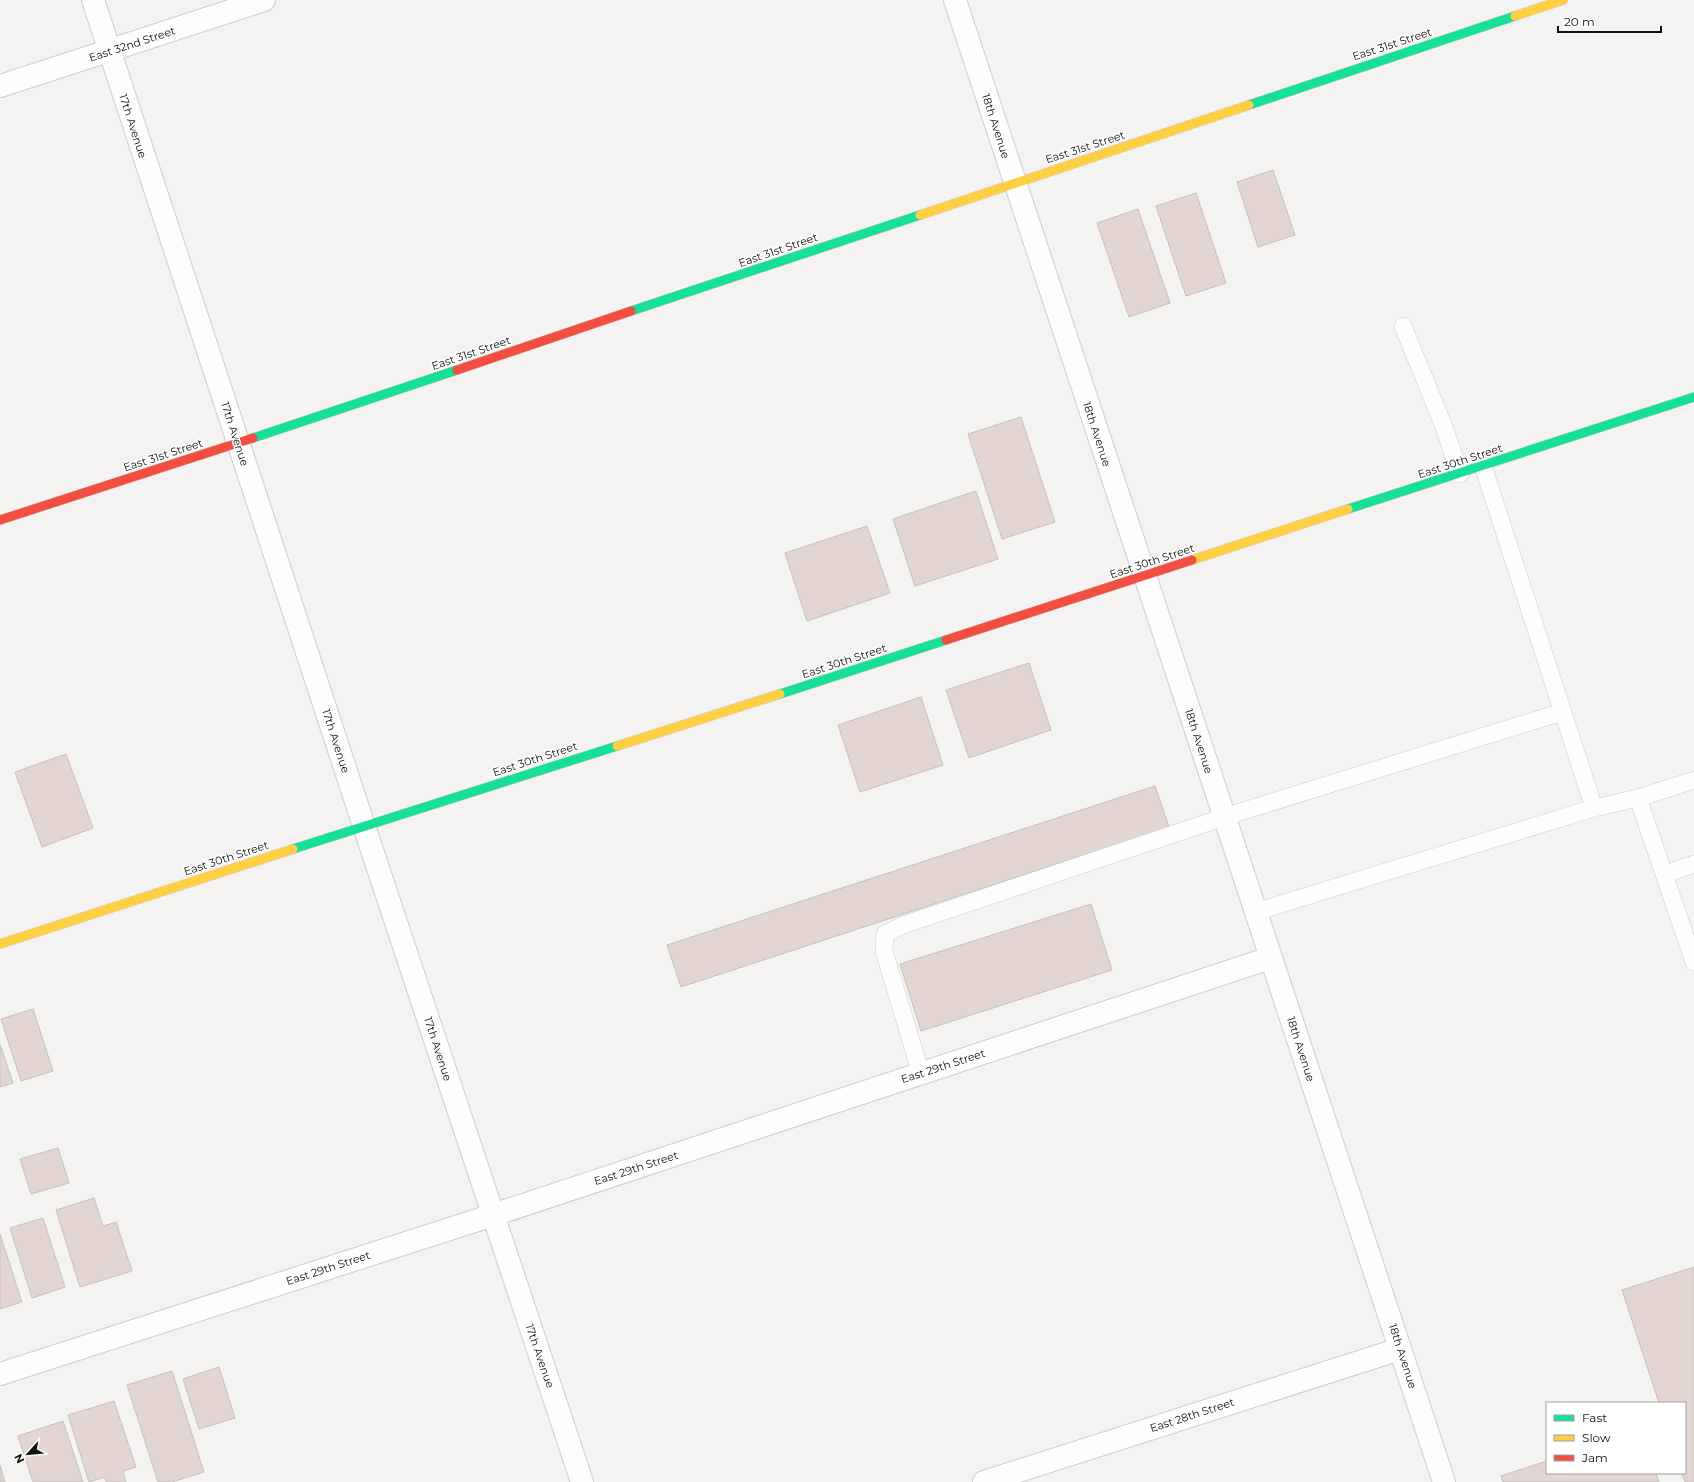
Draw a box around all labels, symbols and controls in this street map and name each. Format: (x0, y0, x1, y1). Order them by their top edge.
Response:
scale bar (1558, 8, 1661, 34)
text: 20 m (1564, 14, 1595, 29)
street label: East 32nd Street (87, 23, 177, 65)
street label: East 31st Street (1351, 24, 1434, 63)
street label: 17th Avenue (116, 92, 150, 160)
street label: 18th Avenue (979, 92, 1013, 160)
street label: East 31st Street (1044, 127, 1127, 166)
street label: East 31st Street (737, 230, 820, 270)
street label: East 31st Street (430, 333, 513, 373)
street label: 17th Avenue (218, 400, 252, 468)
street label: 18th Avenue (1080, 400, 1114, 468)
street label: East 31st Street (122, 435, 205, 474)
street label: East 30th Street (1416, 441, 1505, 481)
street label: East 30th Street (1108, 541, 1197, 581)
street label: East 30th Street (800, 641, 889, 681)
street label: 17th Avenue (319, 707, 353, 775)
street label: 18th Avenue (1182, 707, 1216, 775)
street label: East 30th Street (491, 739, 580, 779)
street label: East 30th Street (182, 838, 271, 878)
street label: 17th Avenue (421, 1015, 455, 1083)
street label: 18th Avenue (1284, 1015, 1318, 1083)
street label: East 29th Street (899, 1046, 987, 1086)
street label: East 29th Street (592, 1148, 680, 1188)
street label: East 29th Street (284, 1248, 372, 1288)
street label: 17th Avenue (523, 1322, 558, 1390)
street label: 18th Avenue (1386, 1322, 1420, 1390)
street label: East 28th Street (1148, 1395, 1236, 1435)
legend (1546, 1402, 1686, 1474)
text: Fast (1582, 1410, 1607, 1425)
text: Slow (1582, 1430, 1611, 1445)
north arrow (8, 1434, 48, 1474)
text: Jam (1581, 1450, 1608, 1465)
text: N (11, 1451, 27, 1466)

